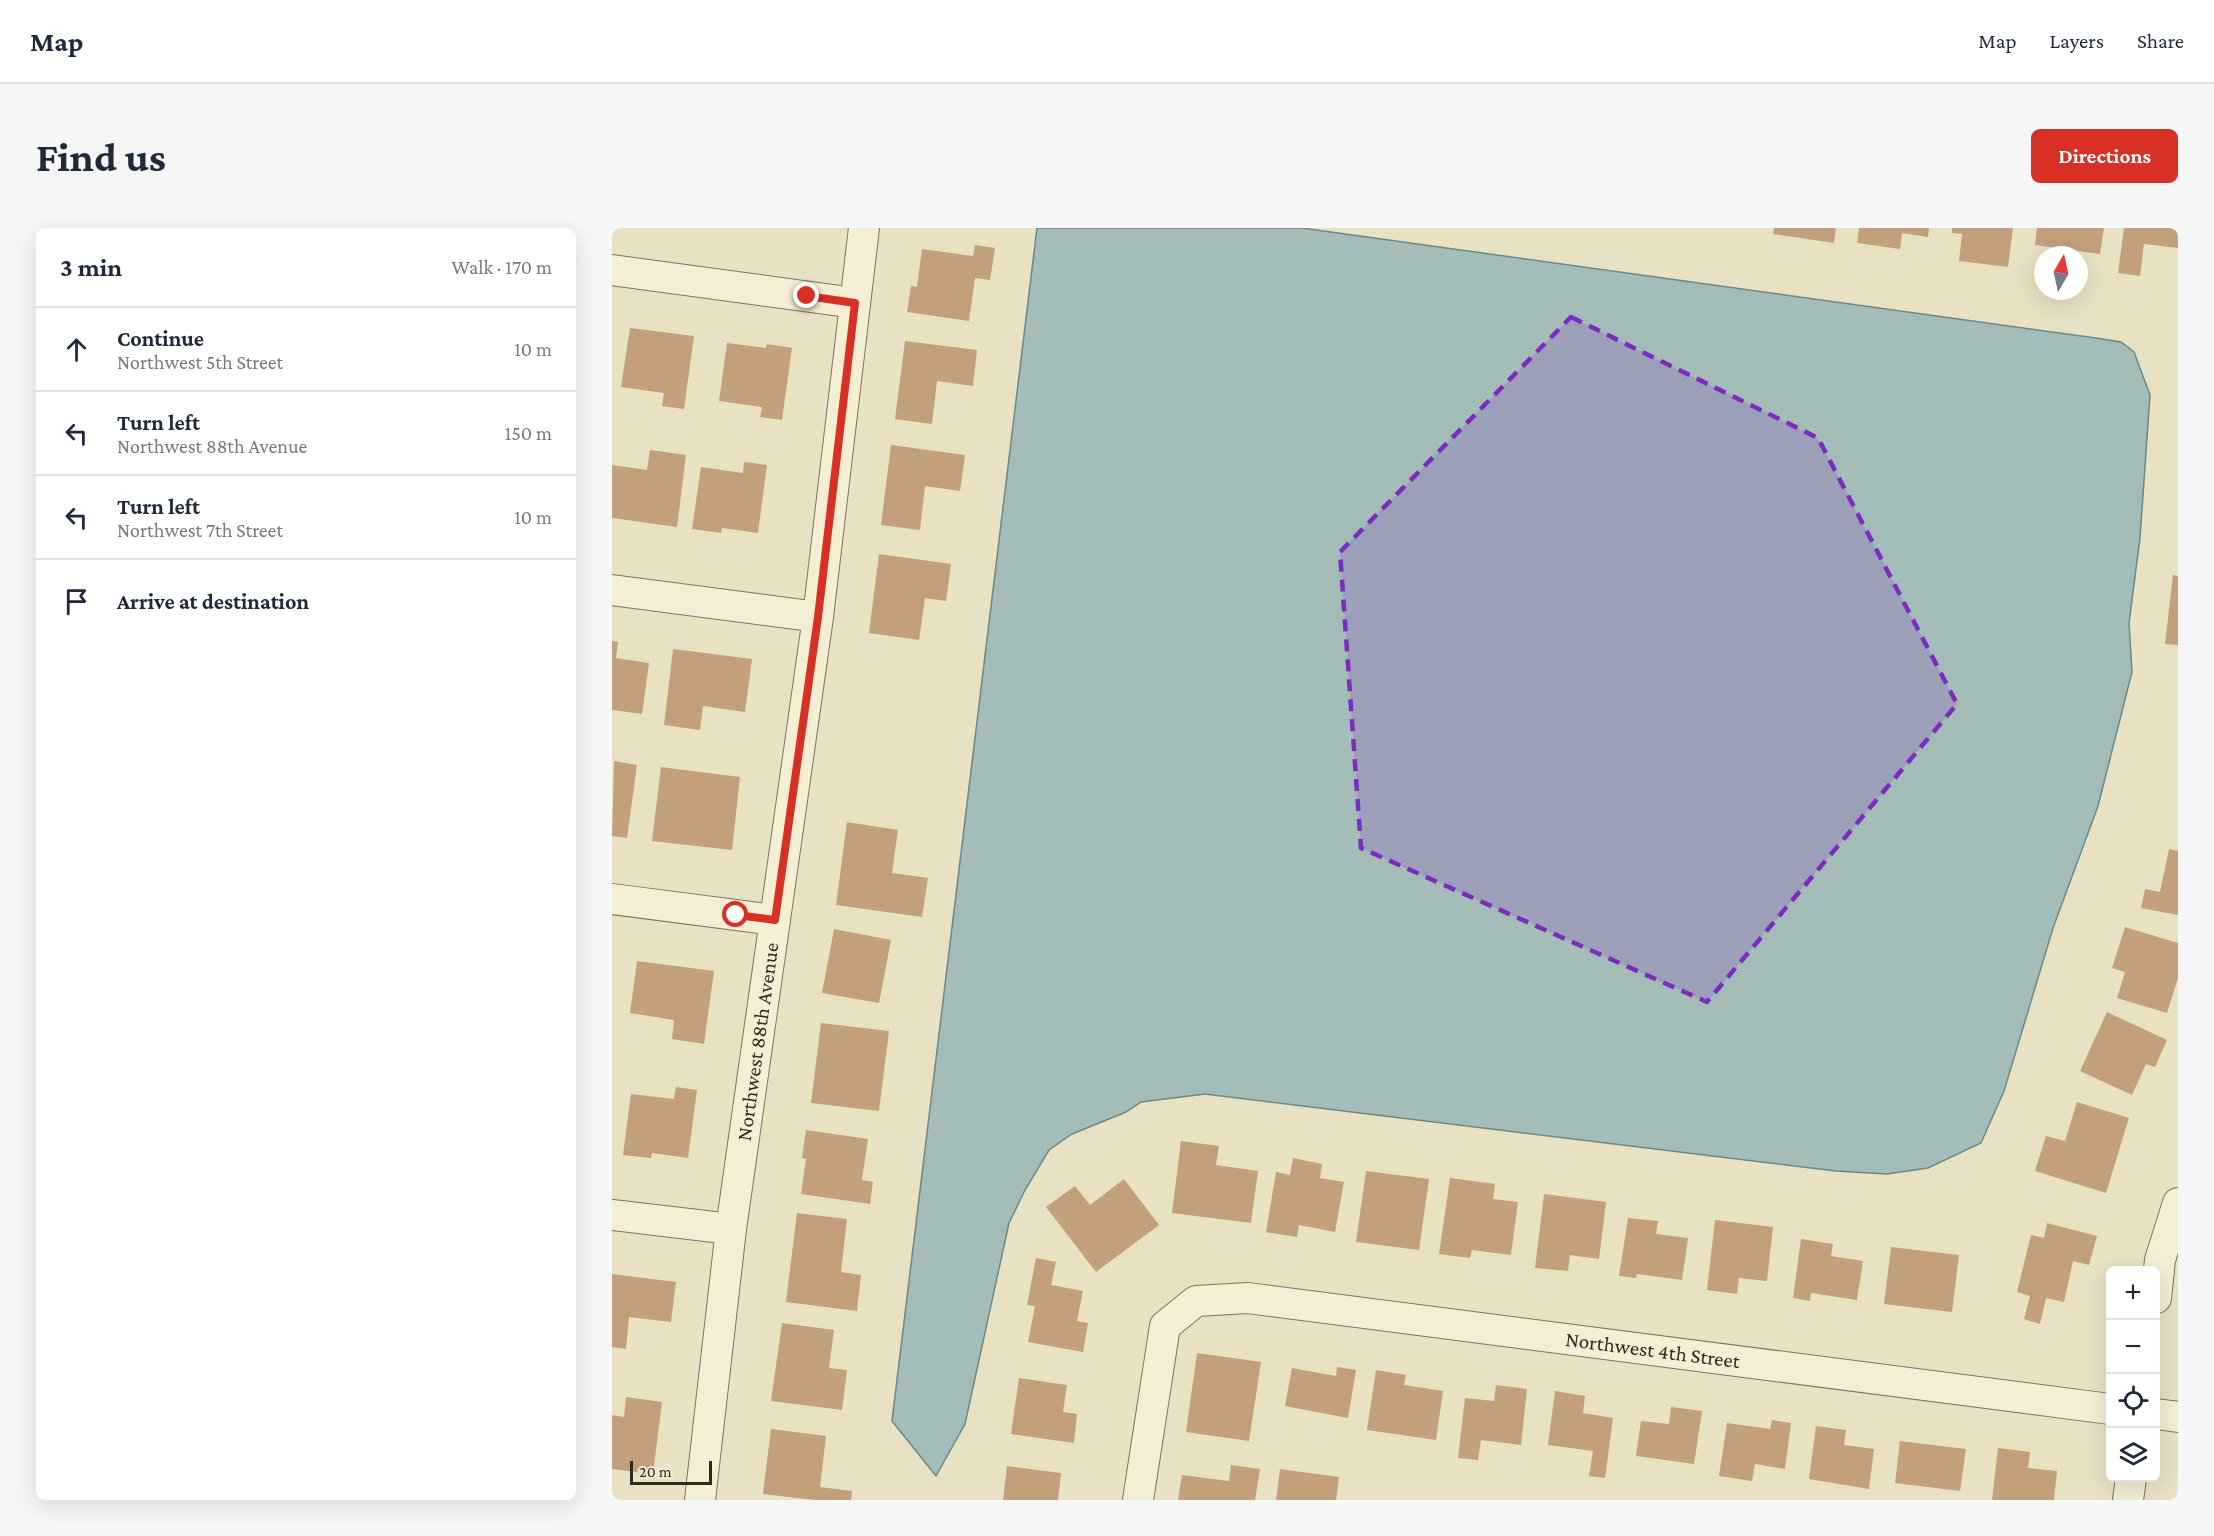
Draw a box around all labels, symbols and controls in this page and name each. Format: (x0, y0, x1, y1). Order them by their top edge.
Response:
text: Map (30, 26, 83, 57)
text: Map (1978, 29, 2017, 53)
text: Layers (2050, 29, 2104, 53)
text: Share (2137, 29, 2184, 53)
button: Directions (2031, 129, 2178, 183)
text: Find us (36, 133, 166, 180)
north arrow (2034, 246, 2088, 300)
text: 3 min (60, 253, 122, 282)
text: Walk · 170 m (451, 256, 552, 278)
route end (793, 282, 819, 308)
text: Continue (117, 326, 204, 351)
icon: ahead (60, 333, 93, 366)
text: 10 m (514, 338, 552, 360)
text: Northwest 5th Street (117, 351, 283, 373)
text: Turn left (117, 410, 200, 435)
icon: left (60, 417, 93, 450)
text: 150 m (505, 422, 552, 444)
text: Northwest 88th Avenue (117, 435, 307, 457)
text: Turn left (117, 494, 200, 519)
icon: left (60, 501, 93, 534)
text: 10 m (514, 506, 552, 528)
text: Northwest 7th Street (117, 519, 283, 541)
icon: arrive (60, 585, 93, 618)
text: Arrive at destination (117, 589, 309, 614)
route start (722, 901, 748, 927)
street label: Northwest 88th Avenue (732, 941, 784, 1142)
map controls (2106, 1266, 2160, 1482)
button: + (2106, 1266, 2160, 1320)
button: − (2106, 1320, 2160, 1374)
street label: Northwest 4th Street (1564, 1327, 1742, 1373)
button: locate (2106, 1374, 2160, 1428)
button: layers (2106, 1428, 2160, 1482)
scale bar (630, 1458, 712, 1486)
text: 20 m (639, 1463, 672, 1480)

